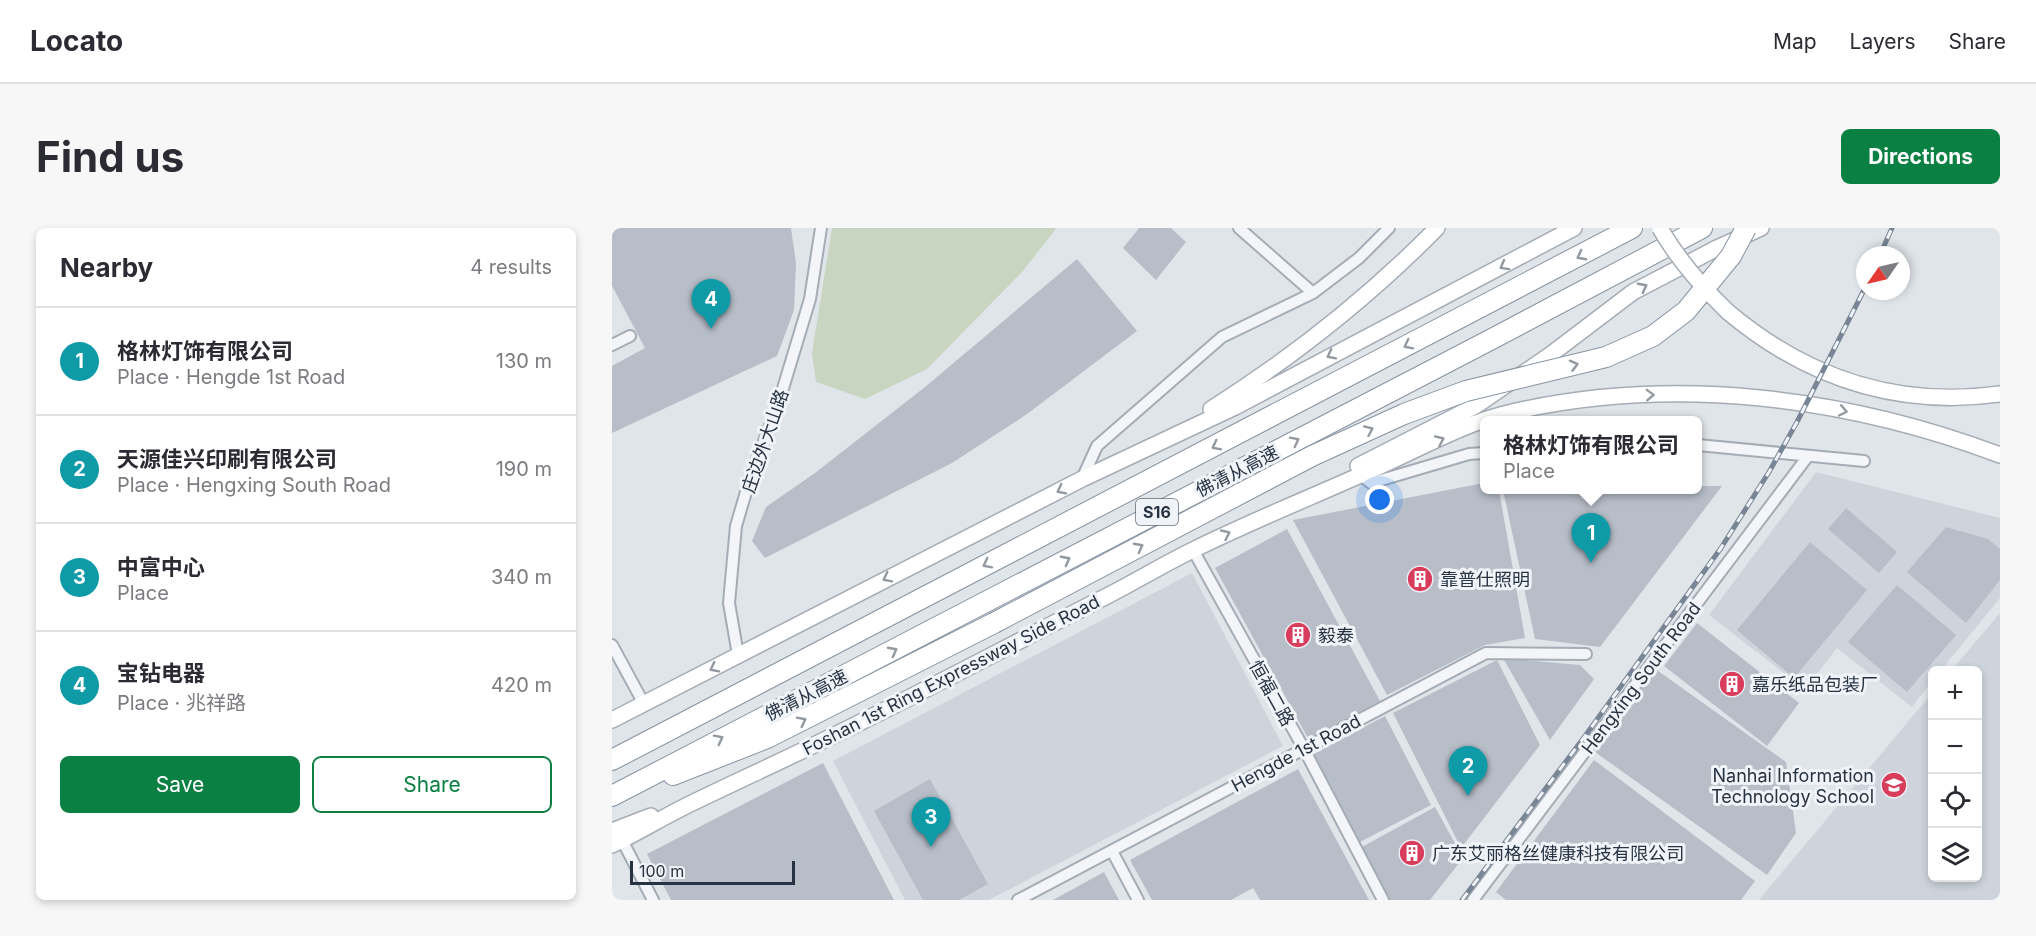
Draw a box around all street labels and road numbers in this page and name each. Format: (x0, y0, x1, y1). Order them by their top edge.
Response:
street label: 庄边外大山路 (737, 387, 793, 495)
street label: 佛清从高速 (1192, 441, 1282, 501)
road number: S16 (1136, 499, 1178, 525)
street label: Foshan 1st Ring Expressway Side Road (799, 591, 1103, 759)
street label: Hengxing South Road (1577, 598, 1705, 758)
street label: 恒福二路 (1245, 656, 1299, 730)
street label: 佛清从高速 (761, 665, 851, 725)
street label: Hengde 1st Road (1228, 710, 1364, 796)

